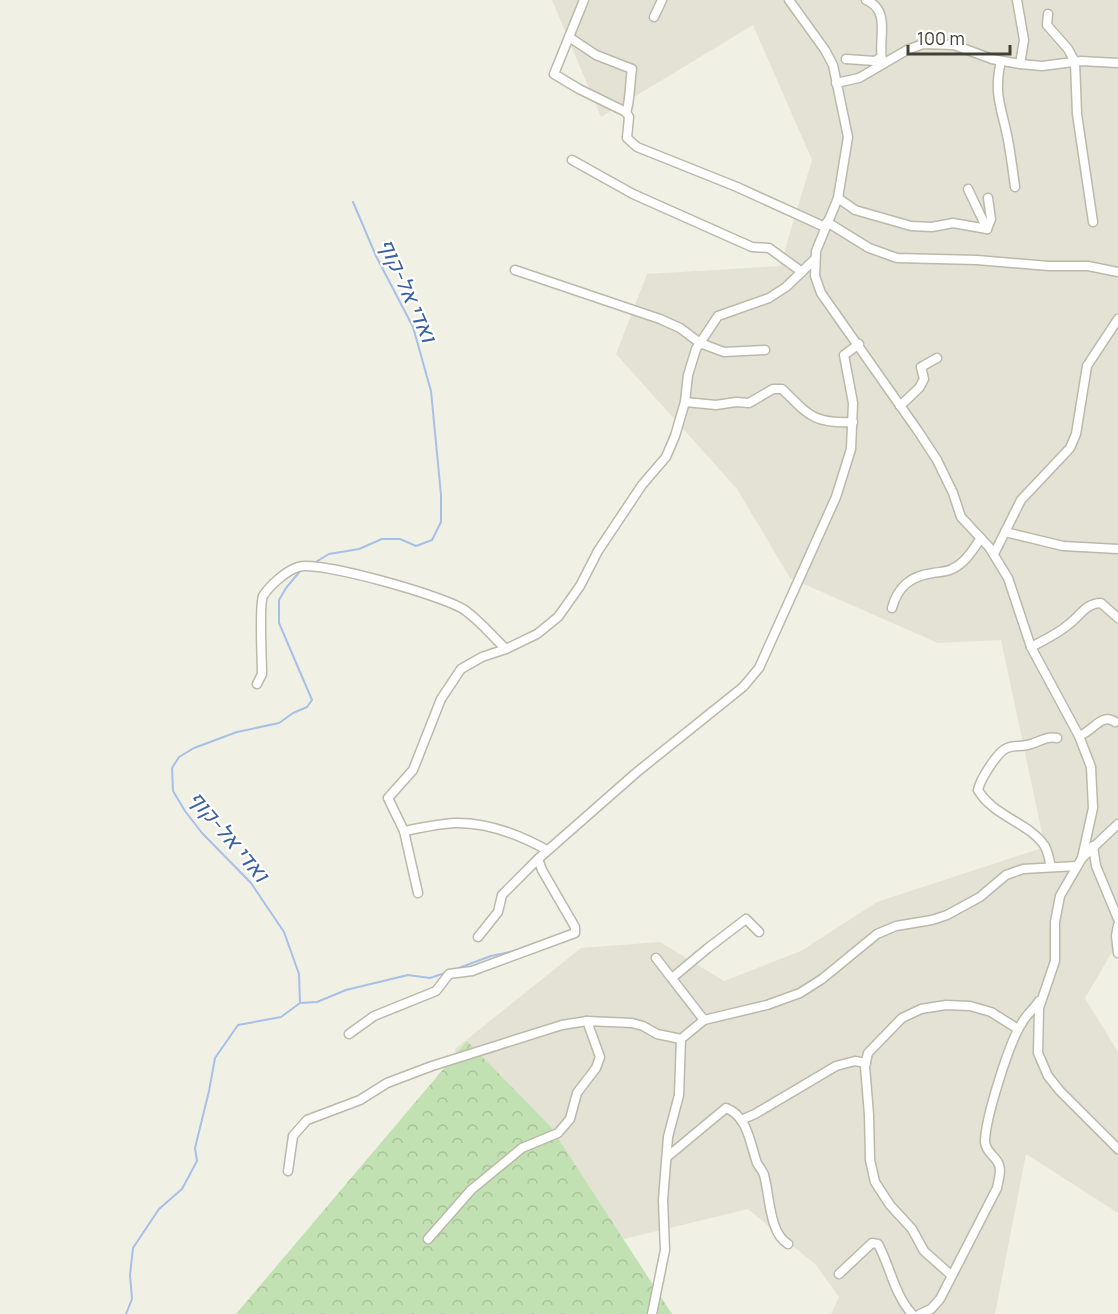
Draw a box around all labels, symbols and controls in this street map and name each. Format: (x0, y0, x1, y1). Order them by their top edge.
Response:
scale bar (908, 18, 1010, 56)
text: 100 m (917, 26, 965, 50)
water label: ואדי אל-קוף (372, 233, 445, 348)
water label: ואדי אל-קוף (182, 784, 277, 889)

